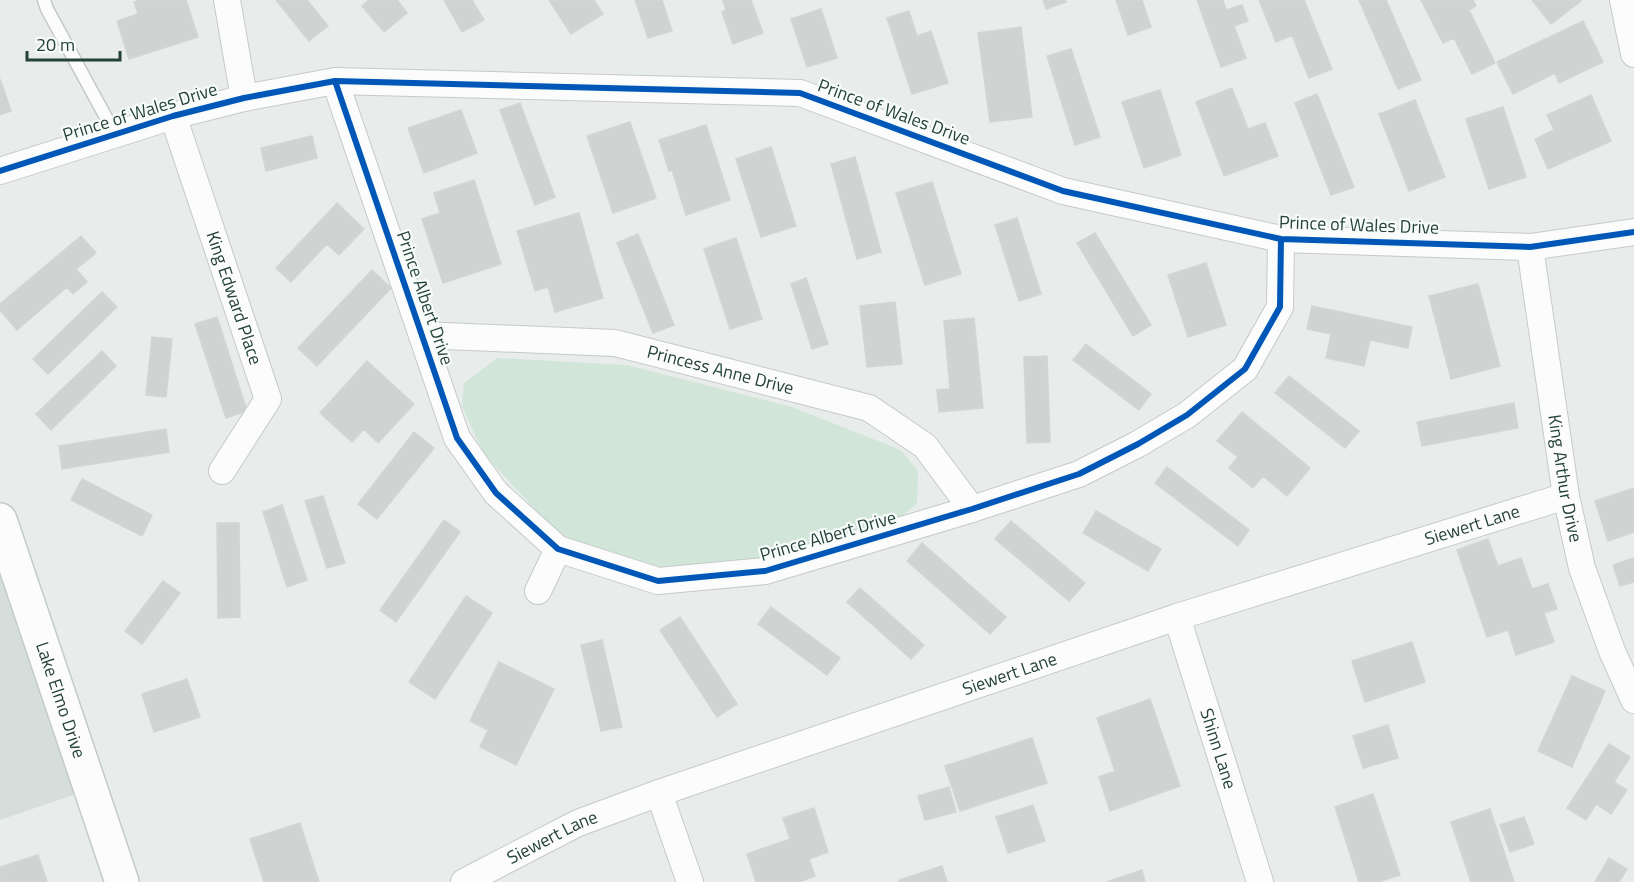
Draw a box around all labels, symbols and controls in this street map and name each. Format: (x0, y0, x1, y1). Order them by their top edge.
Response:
scale bar (27, 24, 120, 62)
text: 20 m (36, 31, 75, 58)
street label: Prince of Wales Drive (814, 71, 974, 152)
street label: Prince of Wales Drive (59, 75, 220, 148)
street label: Prince of Wales Drive (1278, 208, 1440, 241)
street label: Prince Albert Drive (390, 227, 461, 369)
street label: King Edward Place (200, 228, 270, 368)
street label: Princess Anne Drive (644, 338, 797, 401)
street label: King Arthur Drive (1541, 413, 1590, 545)
street label: Siewert Lane (1421, 497, 1523, 552)
street label: Prince Albert Drive (757, 503, 899, 568)
street label: Lake Elmo Drive (29, 638, 93, 762)
street label: Siewert Lane (958, 645, 1060, 702)
street label: Shinn Lane (1193, 705, 1244, 792)
street label: Siewert Lane (502, 803, 601, 871)

